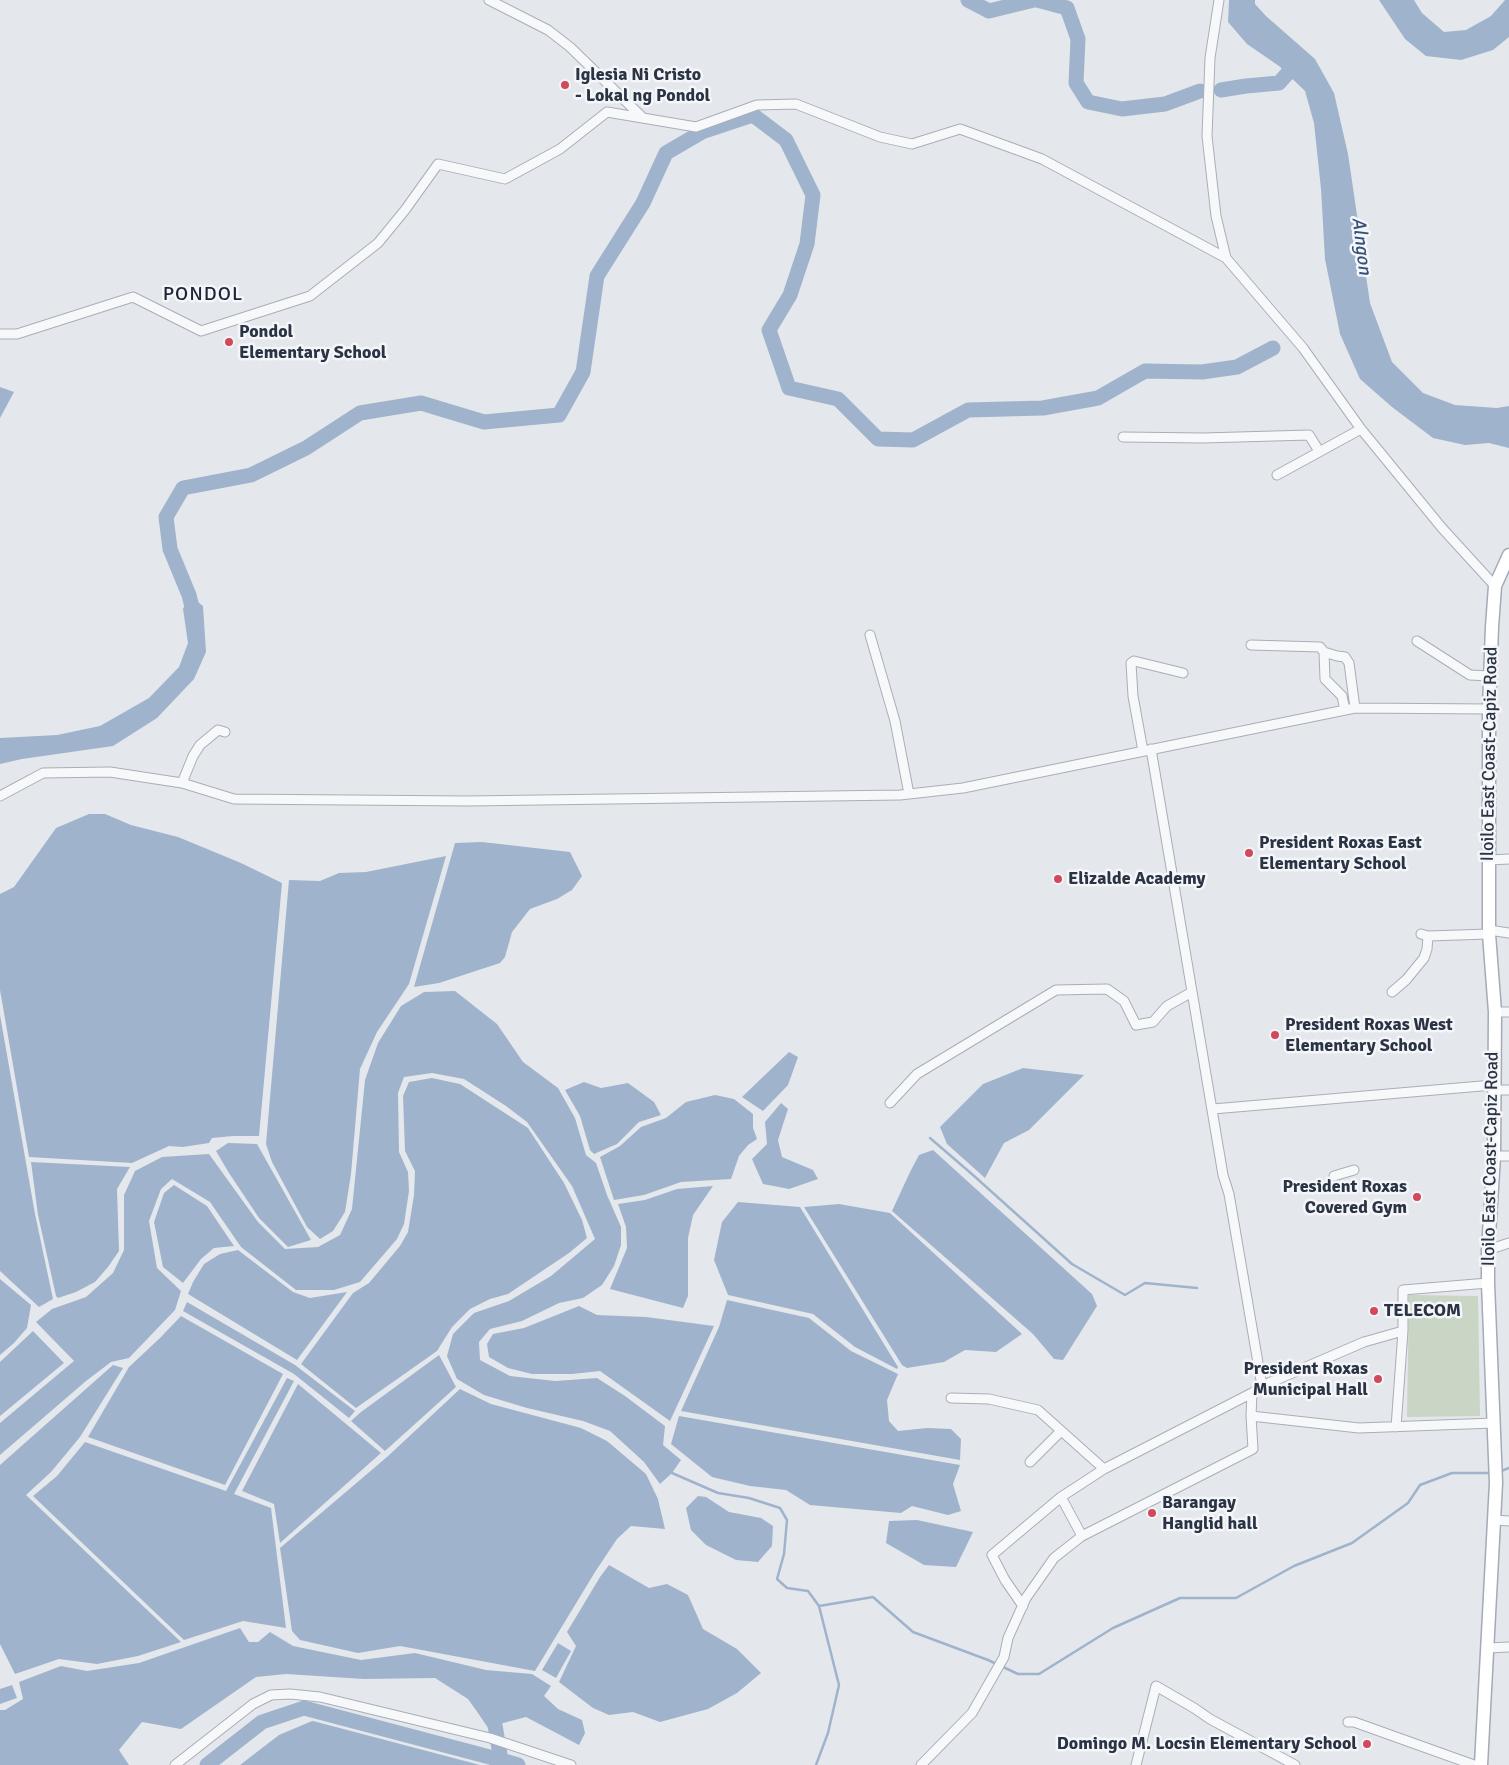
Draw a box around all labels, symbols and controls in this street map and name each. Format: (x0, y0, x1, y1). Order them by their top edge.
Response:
place label: Iglesia Ni Cristo - Lokal ng Pondol (575, 64, 710, 106)
marker: Iglesia Ni Cristo - Lokal ng Pondol (559, 79, 571, 91)
water label: Alngon (1346, 216, 1376, 276)
district label: PONDOL (162, 283, 244, 307)
place label: Pondol Elementary School (239, 321, 386, 364)
marker: Pondol Elementary School (223, 336, 235, 348)
street label: Iloilo East Coast-Capiz Road (1477, 646, 1503, 862)
place label: President Roxas East Elementary School (1259, 832, 1422, 874)
marker: President Roxas East Elementary School (1243, 847, 1255, 859)
place label: Elizalde Academy (1068, 868, 1205, 890)
marker: Elizalde Academy (1052, 873, 1064, 885)
place label: President Roxas West Elementary School (1285, 1014, 1453, 1056)
marker: President Roxas West Elementary School (1269, 1029, 1281, 1041)
street label: Iloilo East Coast-Capiz Road (1478, 1051, 1504, 1267)
place label: President Roxas Covered Gym (1282, 1176, 1407, 1218)
marker: President Roxas Covered Gym (1411, 1191, 1423, 1203)
place label: TELECOM (1384, 1300, 1461, 1322)
marker: TELECOM (1368, 1305, 1380, 1317)
place label: President Roxas Municipal Hall (1243, 1358, 1368, 1400)
marker: President Roxas Municipal Hall (1372, 1373, 1384, 1385)
place label: Barangay Hanglid hall (1162, 1492, 1258, 1535)
marker: Barangay Hanglid hall (1146, 1507, 1158, 1519)
place label: Domingo M. Locsin Elementary School (1057, 1733, 1357, 1755)
marker: Domingo M. Locsin Elementary School (1361, 1738, 1373, 1750)

